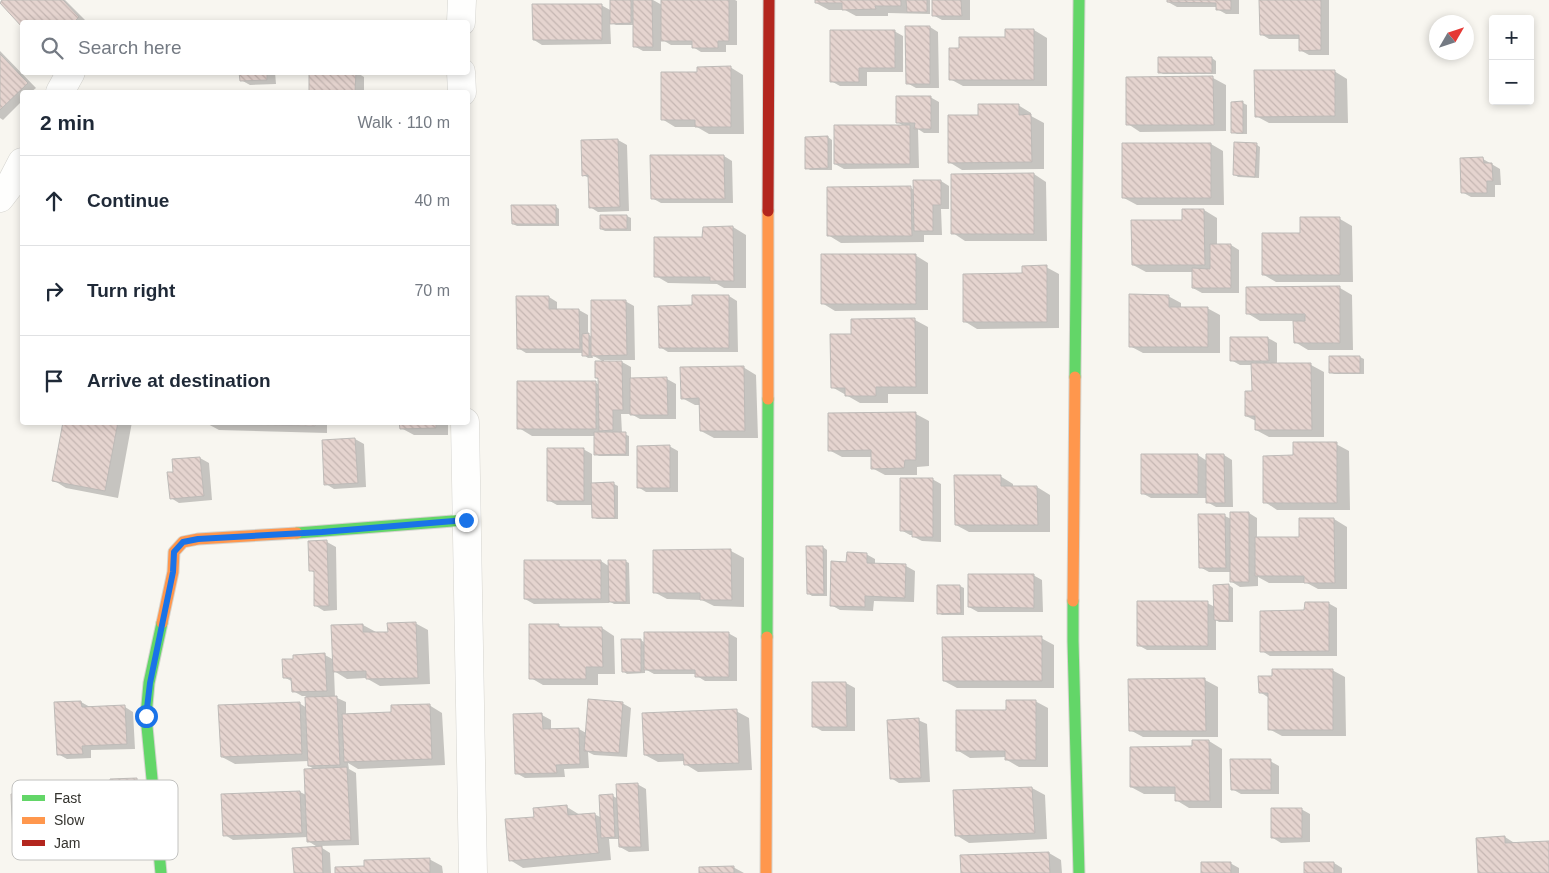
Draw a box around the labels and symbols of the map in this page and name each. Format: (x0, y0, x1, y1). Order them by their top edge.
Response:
north arrow (1429, 15, 1474, 60)
route end (455, 509, 478, 532)
route start (135, 705, 158, 728)
legend (12, 780, 178, 860)
text: Fast (54, 790, 81, 806)
text: Slow (54, 812, 85, 828)
text: Jam (54, 835, 80, 851)

